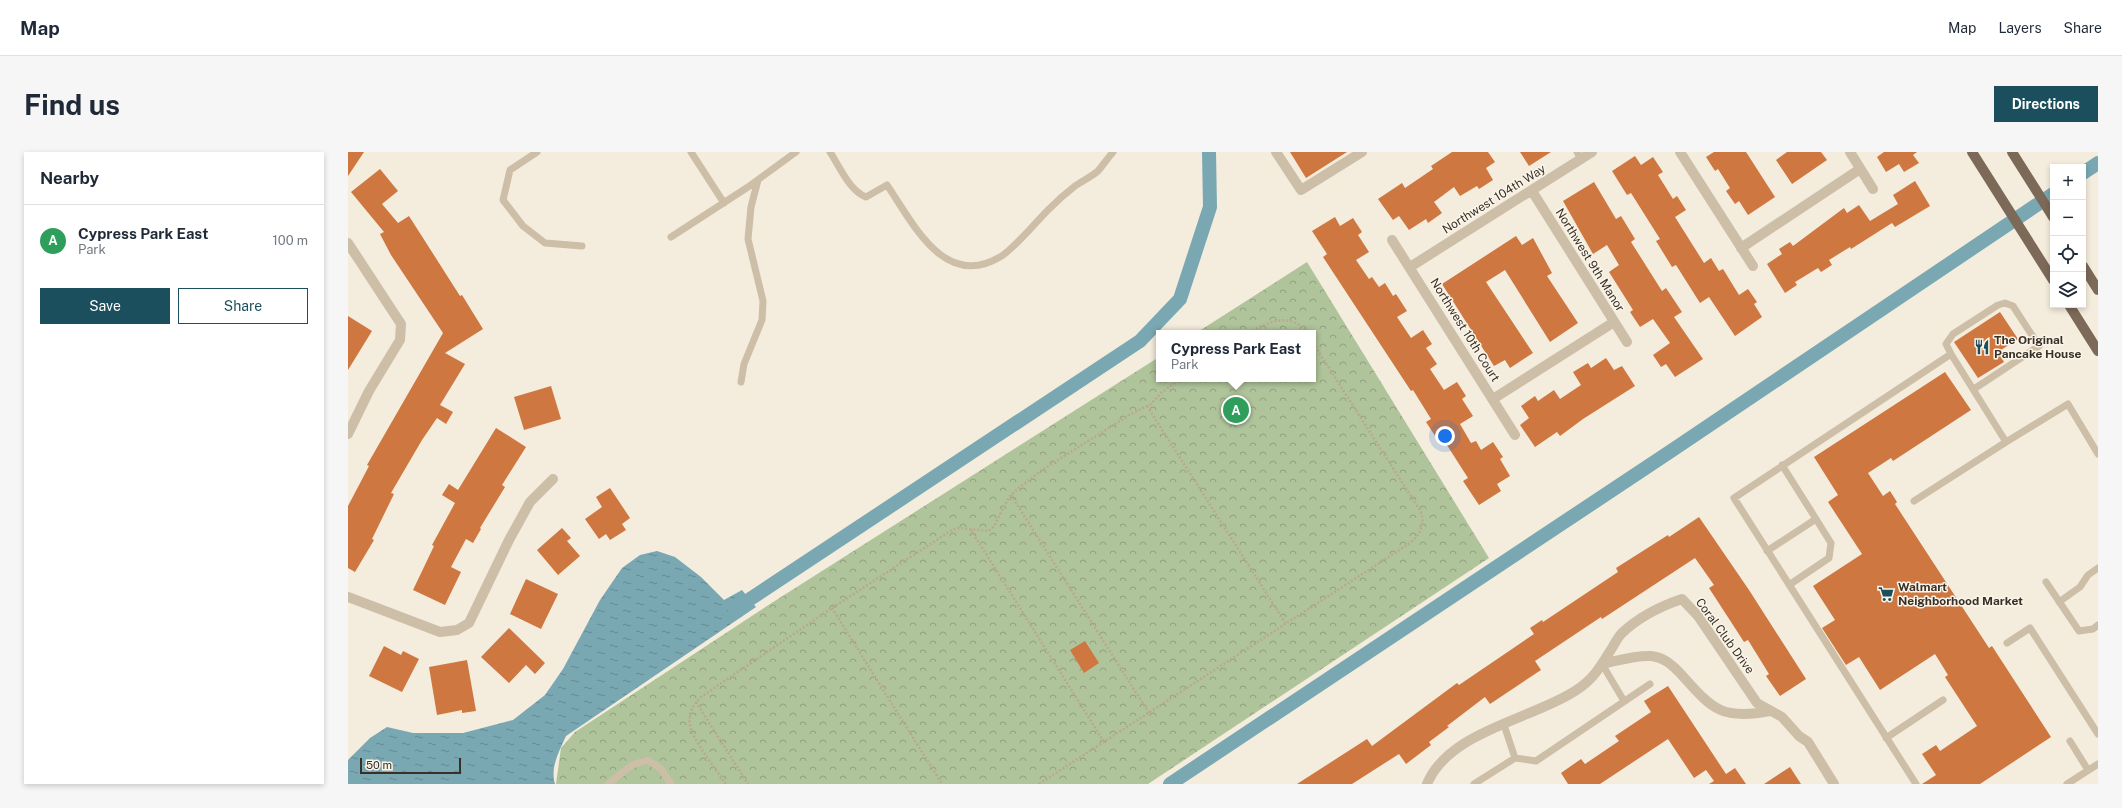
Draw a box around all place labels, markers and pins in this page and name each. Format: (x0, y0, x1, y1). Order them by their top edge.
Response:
place label: The Original Pancake House (1994, 333, 2082, 361)
restaurant icon: The Original Pancake House (1973, 338, 1991, 356)
pin: A (1223, 395, 1249, 425)
place label: Walmart Neighborhood Market (1898, 580, 2023, 608)
supermarket icon: Walmart Neighborhood Market (1877, 585, 1895, 603)

